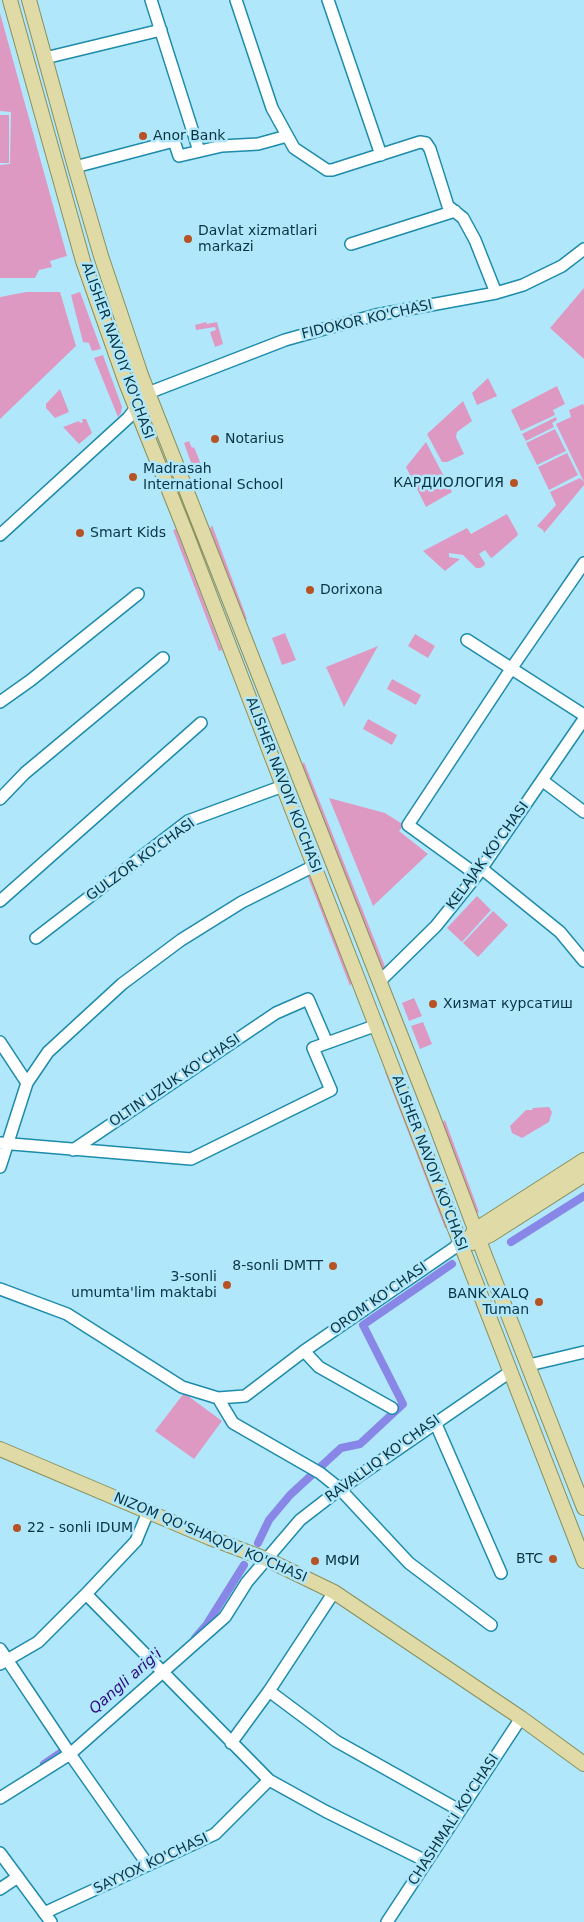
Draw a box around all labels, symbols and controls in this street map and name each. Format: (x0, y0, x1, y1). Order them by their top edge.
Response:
place label: Anor Bank (153, 128, 225, 144)
marker: Anor Bank (137, 130, 149, 142)
place label: Davlat xizmatlari markazi (198, 223, 317, 256)
marker: Davlat xizmatlari markazi (182, 233, 194, 245)
street label: ALISHER NAVOIY KO'CHASI (77, 260, 157, 442)
street label: FIDOKOR KO'CHASI (300, 297, 434, 343)
place label: Notarius (225, 431, 284, 447)
marker: Notarius (209, 433, 221, 445)
place label: Madrasah International School (143, 461, 283, 494)
marker: Madrasah International School (127, 471, 139, 483)
place label: КАРДИОЛОГИЯ (393, 475, 504, 491)
marker: КАРДИОЛОГИЯ (508, 477, 520, 489)
place label: Smart Kids (90, 525, 166, 541)
marker: Smart Kids (74, 527, 86, 539)
place label: Dorixona (320, 582, 383, 598)
marker: Dorixona (304, 584, 316, 596)
street label: ALISHER NAVOIY KO'CHASI (242, 695, 324, 875)
street label: KELAJAK KO'CHASI (443, 799, 533, 913)
street label: GULZOR KO'CHASI (84, 815, 198, 905)
place label: Хизмат курсатиш (443, 996, 573, 1012)
marker: Хизмат курсатиш (427, 998, 439, 1010)
street label: OLTIN UZUK KO'CHASI (106, 1031, 244, 1131)
street label: ALISHER NAVOIY KO'CHASI (388, 1073, 470, 1253)
place label: 8-sonli DMTT (232, 1258, 323, 1274)
street label: OROM KO'CHASI (327, 1259, 431, 1339)
marker: 8-sonli DMTT (327, 1260, 339, 1272)
place label: 3-sonli umumta'lim maktabi (71, 1269, 217, 1302)
marker: 3-sonli umumta'lim maktabi (221, 1279, 233, 1291)
place label: BANK XALQ Tuman (448, 1286, 529, 1318)
marker: BANK XALQ Tuman (533, 1296, 545, 1308)
street label: RAVALLIQ KO'CHASI (322, 1412, 444, 1506)
street label: NIZOM QO'SHAQOV KO'CHASI (111, 1490, 309, 1586)
place label: 22 - sonli IDUM (27, 1520, 133, 1536)
marker: 22 - sonli IDUM (11, 1522, 23, 1534)
place label: BTC (516, 1551, 543, 1567)
place label: МФИ (325, 1553, 360, 1569)
marker: BTC (547, 1553, 559, 1565)
marker: МФИ (309, 1555, 321, 1567)
water label: Qangli arig'i (86, 1646, 166, 1718)
street label: CHASHMALI KO'CHASI (405, 1751, 503, 1889)
street label: SAYYOX KO'CHASI (91, 1830, 211, 1898)

